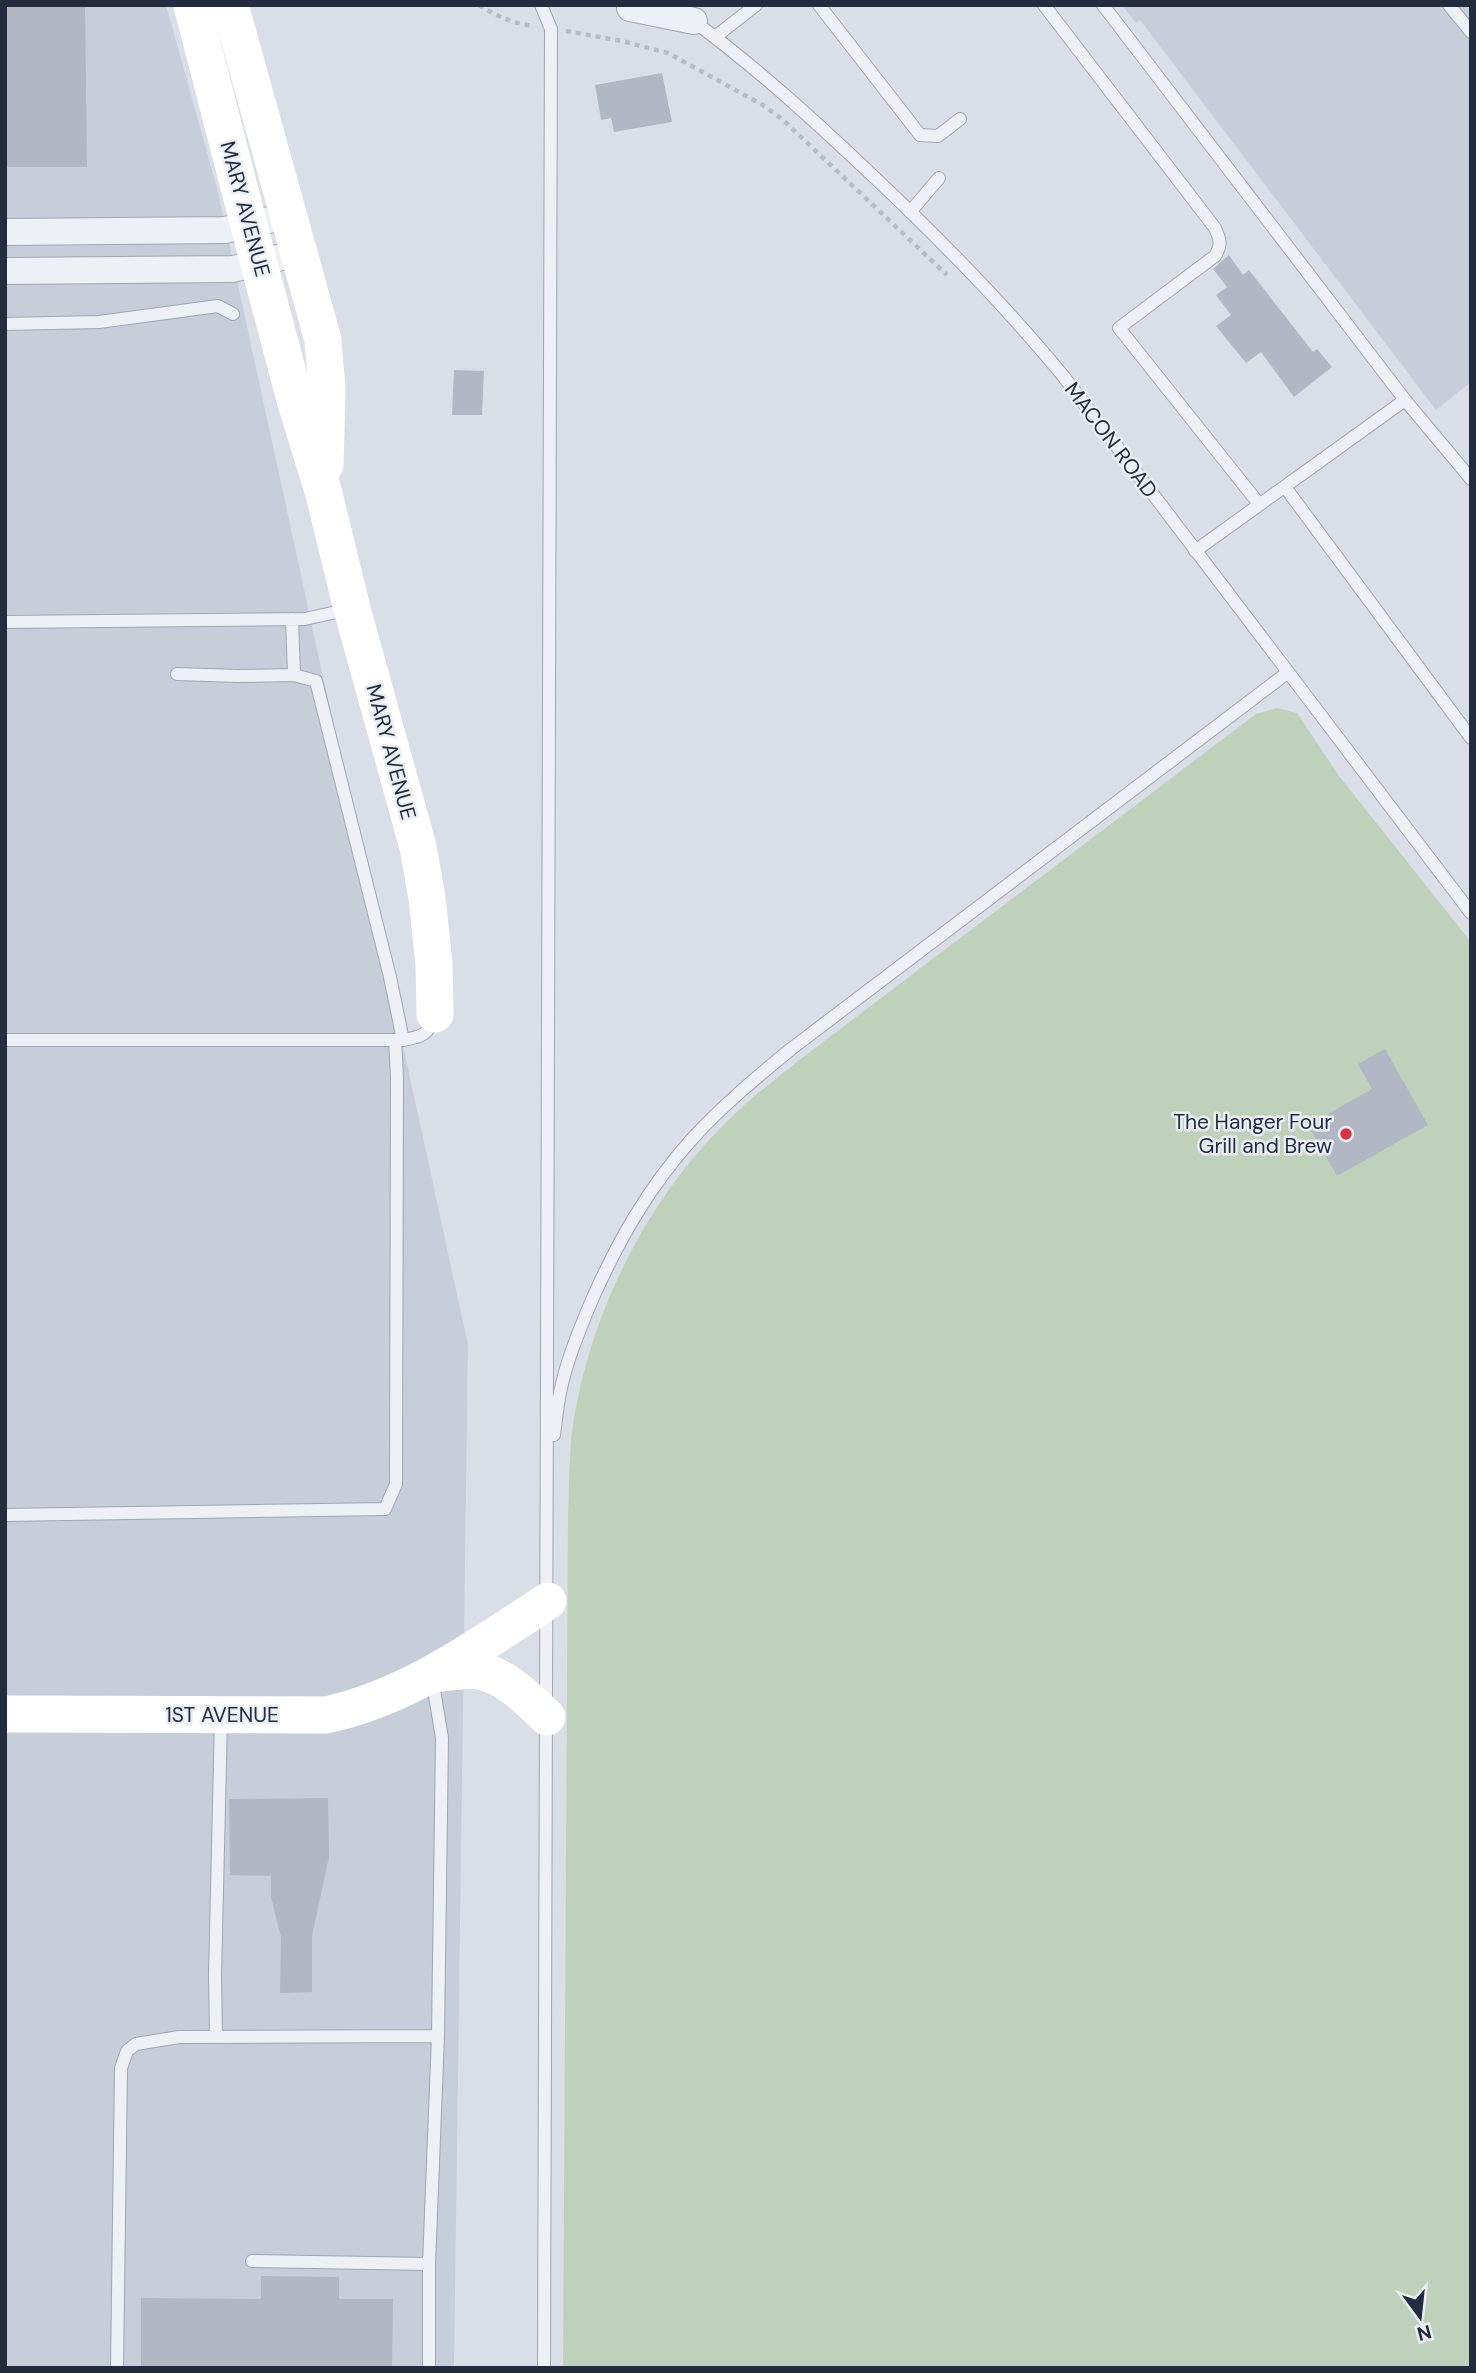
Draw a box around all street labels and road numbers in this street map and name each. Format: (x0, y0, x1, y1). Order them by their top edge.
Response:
street label: MARY AVENUE (213, 138, 277, 280)
street label: MACON ROAD (1058, 376, 1164, 504)
street label: MARY AVENUE (359, 681, 423, 823)
street label: 1ST AVENUE (165, 1701, 279, 1729)

